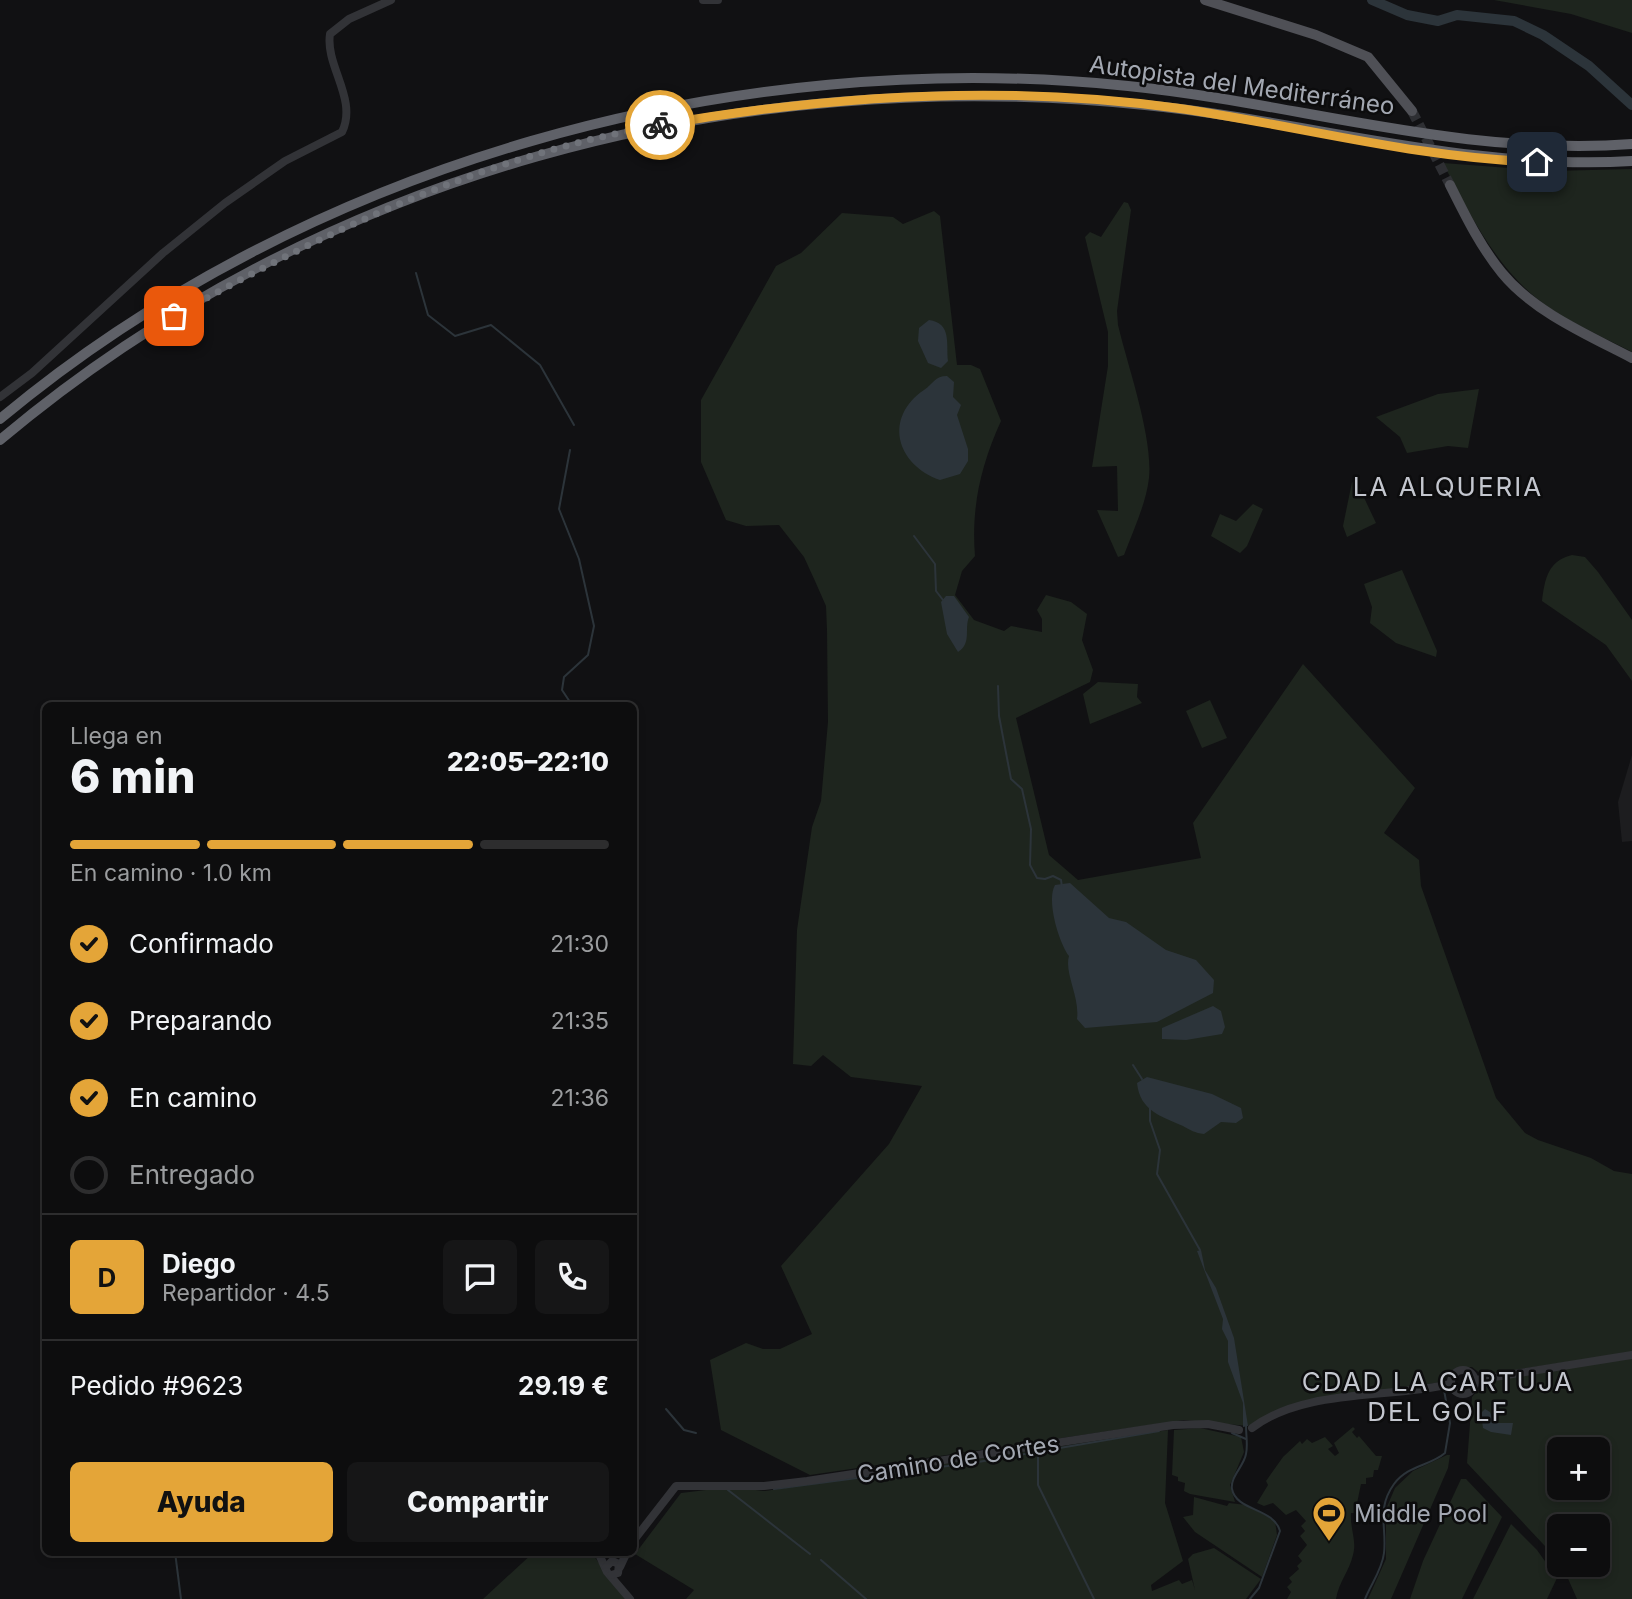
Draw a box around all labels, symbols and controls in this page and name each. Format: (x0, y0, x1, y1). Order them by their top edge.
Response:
street label: Autopista del Mediterráneo (1088, 49, 1396, 121)
courier (625, 90, 695, 160)
icon: bike (641, 106, 679, 144)
pin (1507, 132, 1567, 192)
icon: home (1518, 143, 1556, 181)
pin (144, 286, 204, 346)
icon: bag (155, 297, 193, 335)
district label: LA ALQUERIA (1353, 471, 1543, 502)
text: Llega en (70, 722, 162, 750)
text: 22:05–22:10 (447, 746, 609, 777)
text: 6 min (70, 748, 195, 804)
text: En camino · 1.0 km (70, 859, 272, 887)
icon: check (70, 925, 108, 963)
text: Confirmado (129, 928, 274, 959)
text: 21:30 (550, 930, 609, 958)
icon: check (70, 1002, 108, 1040)
text: Preparando (129, 1005, 272, 1036)
text: 21:35 (551, 1007, 609, 1035)
icon: check (70, 1079, 108, 1117)
text: En camino (129, 1082, 257, 1113)
text: 21:36 (551, 1084, 609, 1112)
text: Entregado (129, 1159, 255, 1190)
button: chat (443, 1240, 517, 1314)
button: phone (535, 1240, 609, 1314)
text: Diego (162, 1248, 236, 1279)
text: D (98, 1262, 116, 1293)
text: Repartidor · 4.5 (162, 1279, 330, 1307)
district label: CDAD LA CARTUJA DEL GOLF (1302, 1366, 1574, 1427)
text: Pedido #9623 (70, 1370, 243, 1401)
text: 29.19 € (518, 1370, 609, 1401)
street label: Camino de Cortes (855, 1429, 1061, 1489)
map controls (1547, 1437, 1610, 1577)
button: + (1547, 1437, 1610, 1500)
button: Ayuda (70, 1462, 333, 1542)
button: Compartir (347, 1462, 609, 1542)
sports icon: Middle Pool (1310, 1494, 1348, 1543)
place label: Middle Pool (1354, 1499, 1487, 1528)
button: − (1547, 1514, 1610, 1577)

